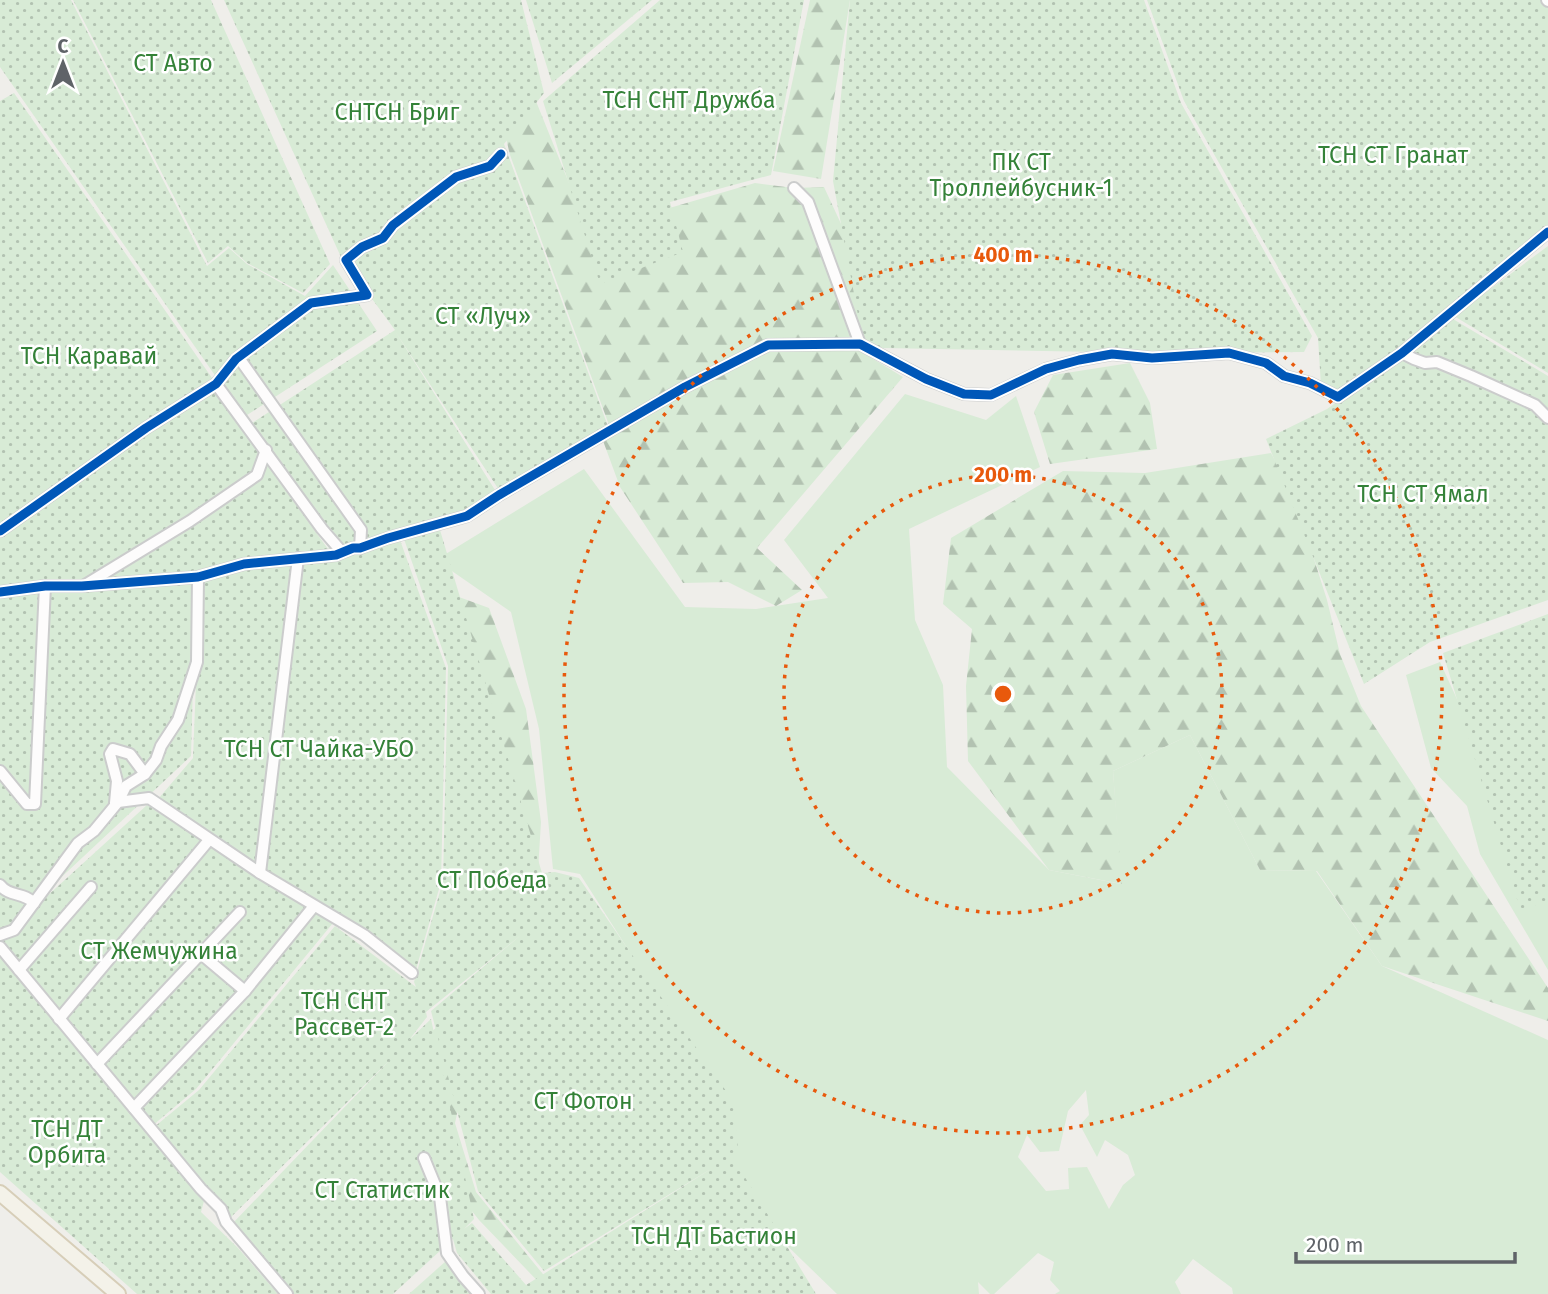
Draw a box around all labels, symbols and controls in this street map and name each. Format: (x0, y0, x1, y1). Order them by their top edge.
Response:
north arrow (28, 28, 98, 98)
text: С (58, 35, 69, 58)
park label: СТ Авто (133, 49, 213, 77)
park label: ТСН СНТ Дружба (602, 86, 776, 114)
park label: СНТСН Бриг (335, 98, 460, 126)
park label: ТСН СТ Гранат (1318, 141, 1469, 169)
park label: ПК СТ Троллейбусник-1 (929, 148, 1113, 202)
text: 400 m (973, 242, 1033, 268)
park label: СТ «Луч» (435, 302, 531, 330)
park label: ТСН Каравай (21, 342, 157, 370)
text: 200 m (974, 462, 1032, 488)
park label: ТСН СТ Ямал (1357, 480, 1489, 508)
centre of rings (991, 682, 1015, 706)
park label: ТСН СТ Чайка-УБО (224, 735, 414, 763)
park label: СТ Победа (437, 866, 547, 894)
park label: СТ Жемчужина (80, 937, 238, 965)
park label: ТСН СНТ Рассвет-2 (294, 987, 394, 1041)
park label: СТ Фотон (533, 1087, 633, 1115)
park label: ТСН ДТ Орбита (28, 1115, 106, 1169)
park label: СТ Статистик (314, 1176, 450, 1204)
scale bar (1296, 1220, 1515, 1264)
park label: ТСН ДТ Бастион (631, 1222, 797, 1250)
text: 200 m (1306, 1232, 1363, 1258)

